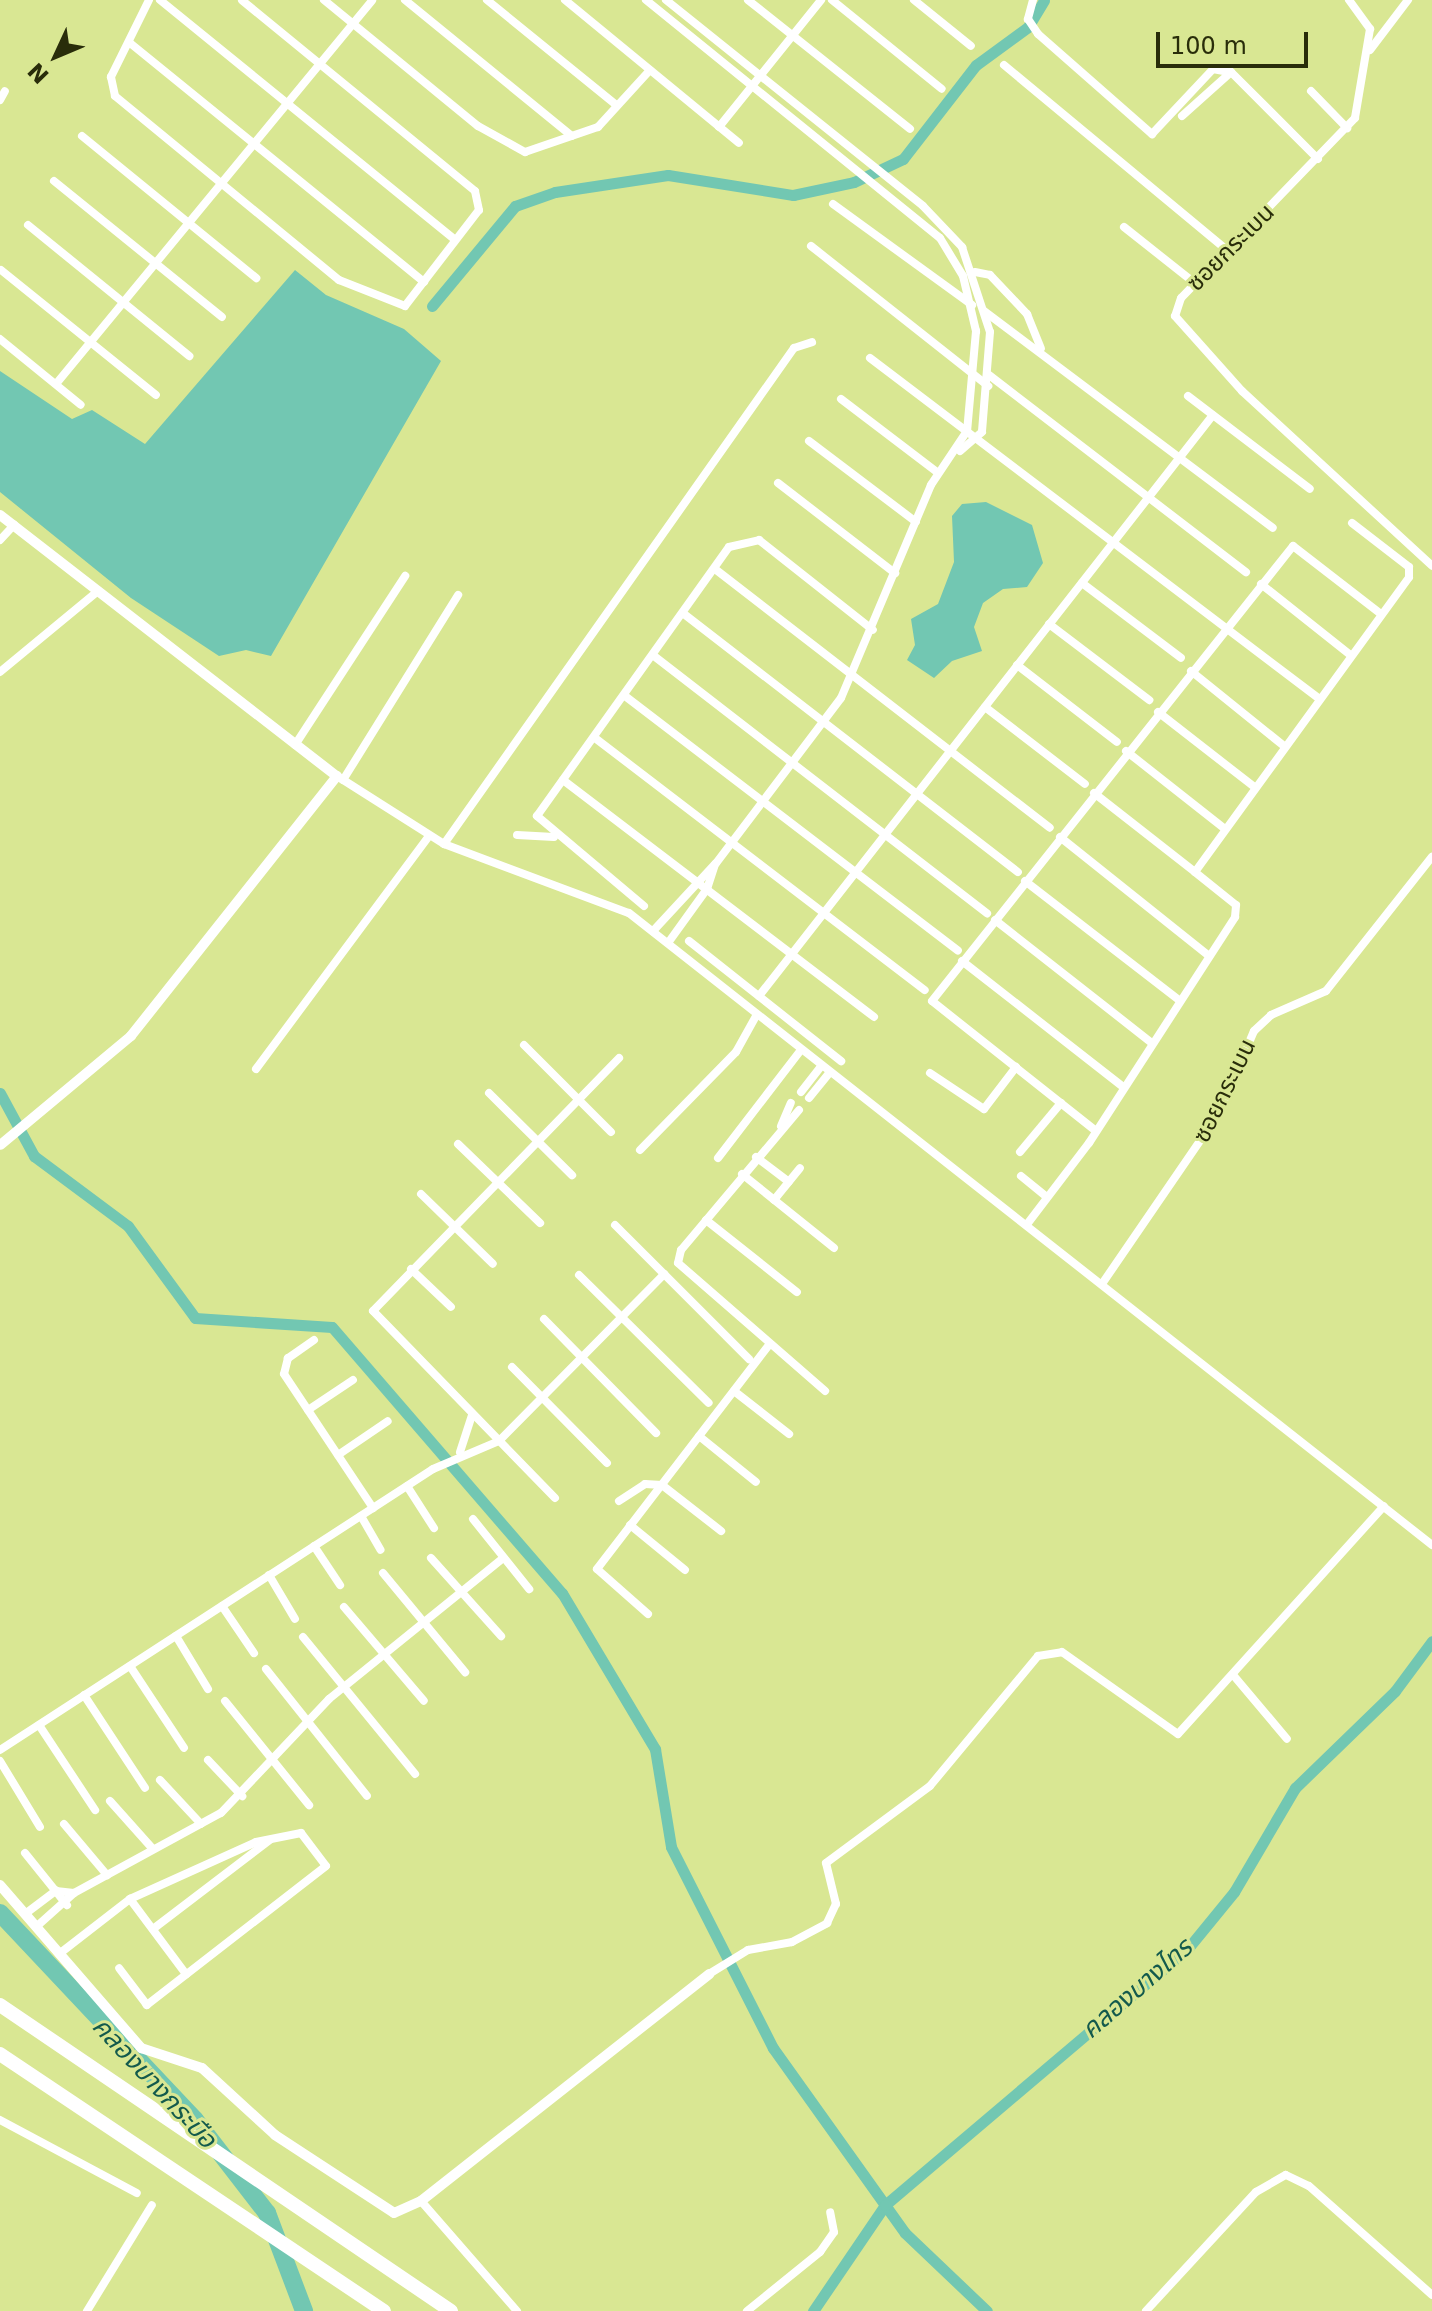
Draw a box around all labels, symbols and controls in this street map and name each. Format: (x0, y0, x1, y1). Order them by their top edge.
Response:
north arrow (16, 16, 96, 96)
scale bar (1160, 16, 1312, 66)
text: 100 m (1170, 32, 1247, 60)
text: N (23, 58, 54, 88)
street label: ซอยกระเบน (1181, 198, 1281, 298)
street label: ซอยกระเบน (1188, 1035, 1262, 1147)
water label: คลองบางไทร (1075, 1933, 1199, 2045)
water label: คลองบางกระบือ (85, 2011, 223, 2155)

